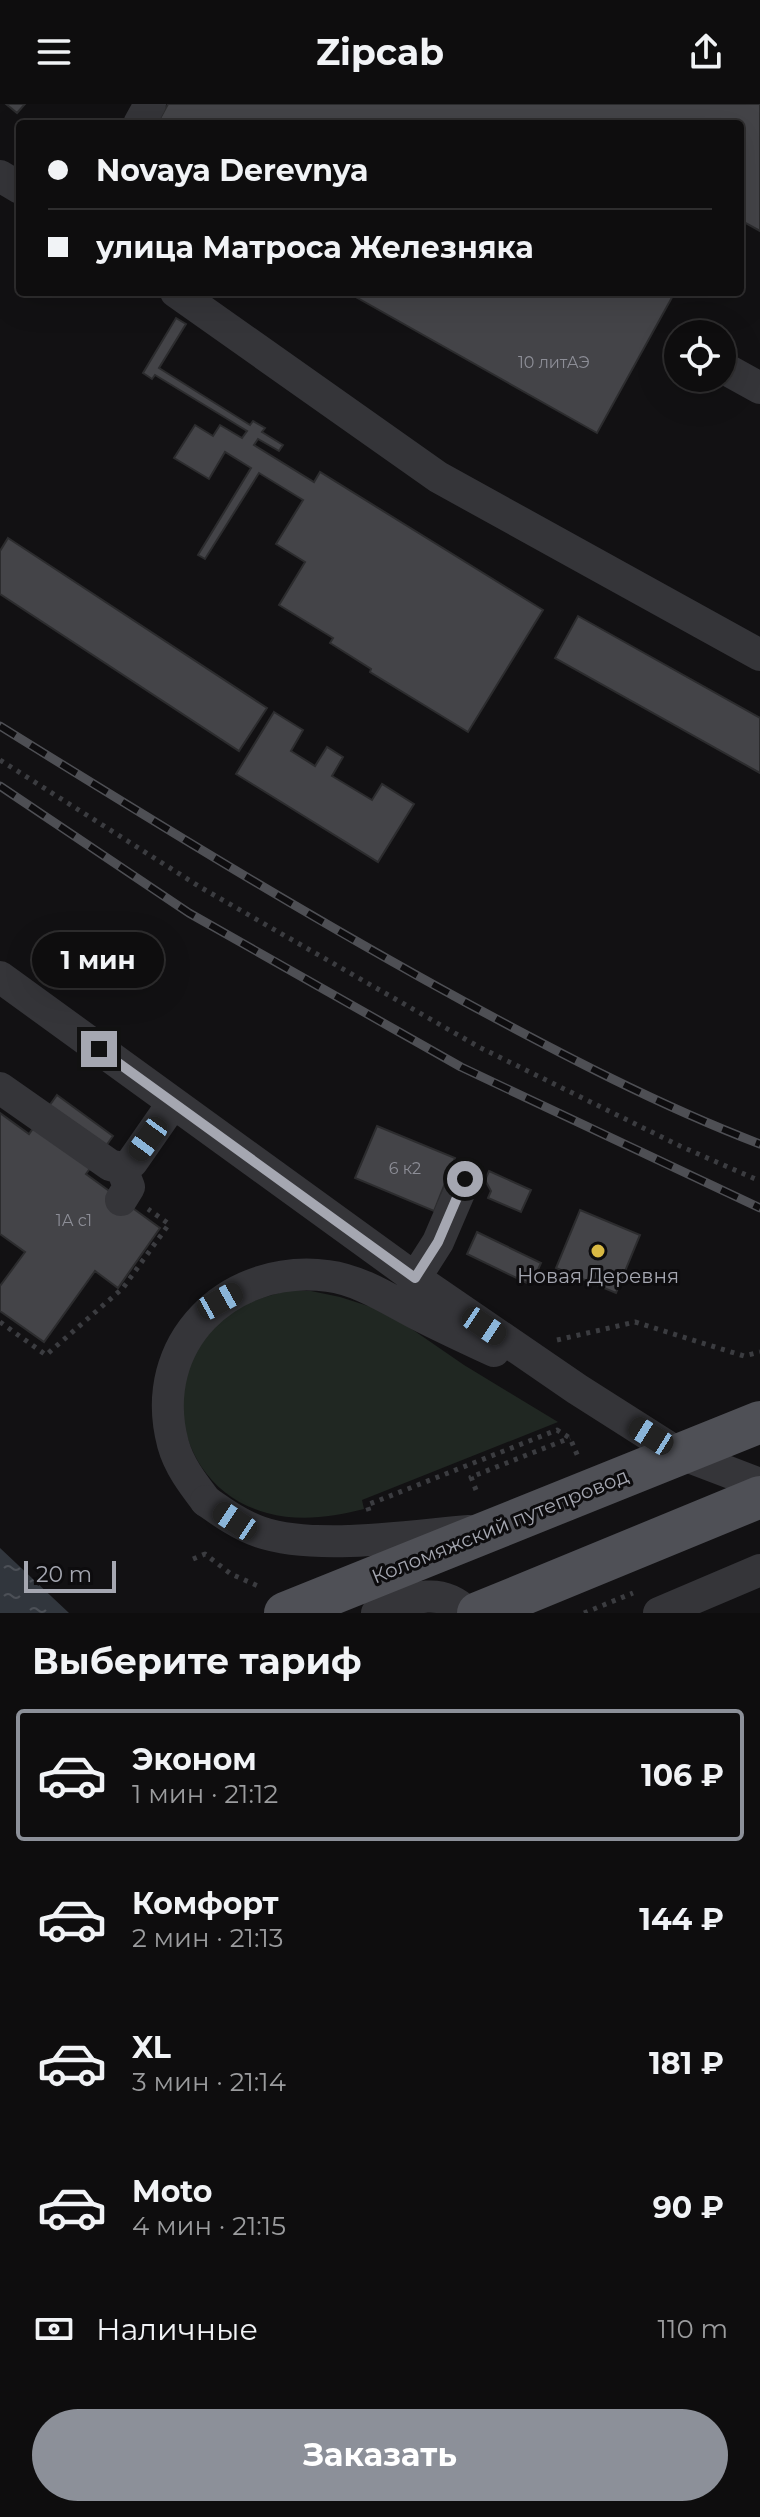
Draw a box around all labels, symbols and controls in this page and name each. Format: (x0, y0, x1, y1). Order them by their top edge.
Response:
icon: menu (32, 30, 76, 74)
text: Zipcab (316, 30, 444, 74)
icon: share (684, 30, 728, 74)
text: Novaya Derevnya (96, 152, 368, 189)
text: улица Матроса Железняка (96, 229, 534, 266)
map controls (664, 320, 736, 392)
button: locate (664, 320, 736, 392)
house number: 10 литАЭ (518, 353, 590, 372)
callout: 1 мин (33, 933, 165, 989)
text: 1 мин (60, 944, 136, 976)
route end (81, 1031, 117, 1067)
car (124, 1113, 172, 1165)
house number: 6 к2 (389, 1159, 421, 1178)
route start (447, 1161, 483, 1197)
house number: 1А с1 (56, 1211, 92, 1230)
marker: Новая Деревня (589, 1242, 607, 1260)
place label: Новая Деревня (517, 1264, 679, 1288)
car (193, 1279, 247, 1323)
car (457, 1303, 511, 1349)
car (624, 1413, 678, 1459)
street label: Коломяжский путепровод (368, 1463, 632, 1589)
car (208, 1498, 262, 1544)
scale bar (24, 1557, 116, 1593)
text: 20 m (36, 1561, 92, 1588)
text: Выберите тариф (32, 1639, 362, 1683)
icon: car (36, 1739, 108, 1811)
text: Эконом (132, 1741, 257, 1778)
text: 106 ₽ (641, 1757, 724, 1794)
text: 1 мин · 21:12 (132, 1778, 278, 1810)
icon: car (36, 1883, 108, 1955)
text: Комфорт (132, 1885, 279, 1922)
text: 144 ₽ (639, 1901, 724, 1938)
text: 2 мин · 21:13 (132, 1922, 283, 1954)
icon: car (36, 2027, 108, 2099)
text: XL (132, 2029, 171, 2066)
text: 181 ₽ (649, 2045, 724, 2082)
text: 3 мин · 21:14 (132, 2066, 286, 2098)
icon: car (36, 2171, 108, 2243)
text: Moto (132, 2173, 213, 2210)
text: 90 ₽ (653, 2189, 724, 2226)
text: 4 мин · 21:15 (132, 2210, 286, 2242)
icon: cash (32, 2307, 76, 2351)
text: Наличные (96, 2311, 258, 2348)
text: 110 m (658, 2313, 728, 2345)
button: Заказать (32, 2409, 728, 2501)

